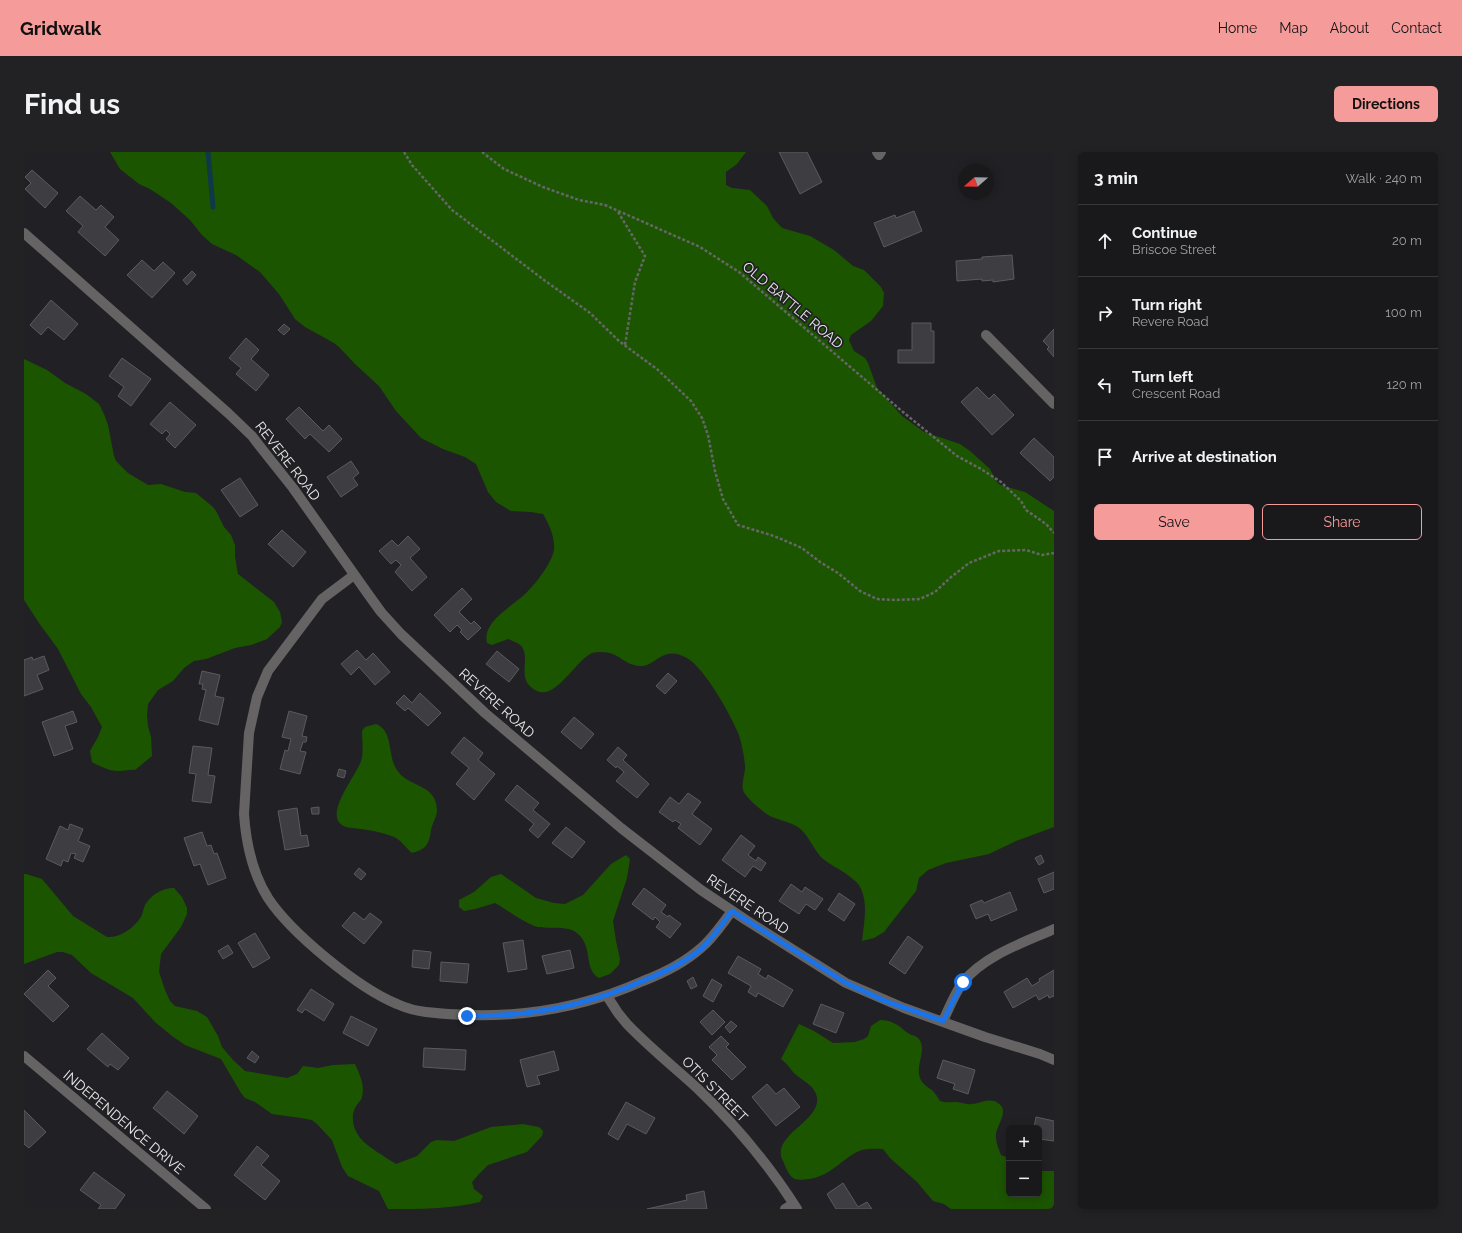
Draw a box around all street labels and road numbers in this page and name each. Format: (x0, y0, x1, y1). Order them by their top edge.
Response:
street label: OLD BATTLE ROAD (740, 258, 846, 352)
street label: REVERE ROAD (252, 418, 324, 504)
street label: REVERE ROAD (456, 665, 538, 741)
street label: REVERE ROAD (704, 871, 792, 937)
street label: OTIS STREET (679, 1053, 751, 1125)
street label: INDEPENDENCE DRIVE (60, 1067, 188, 1177)

